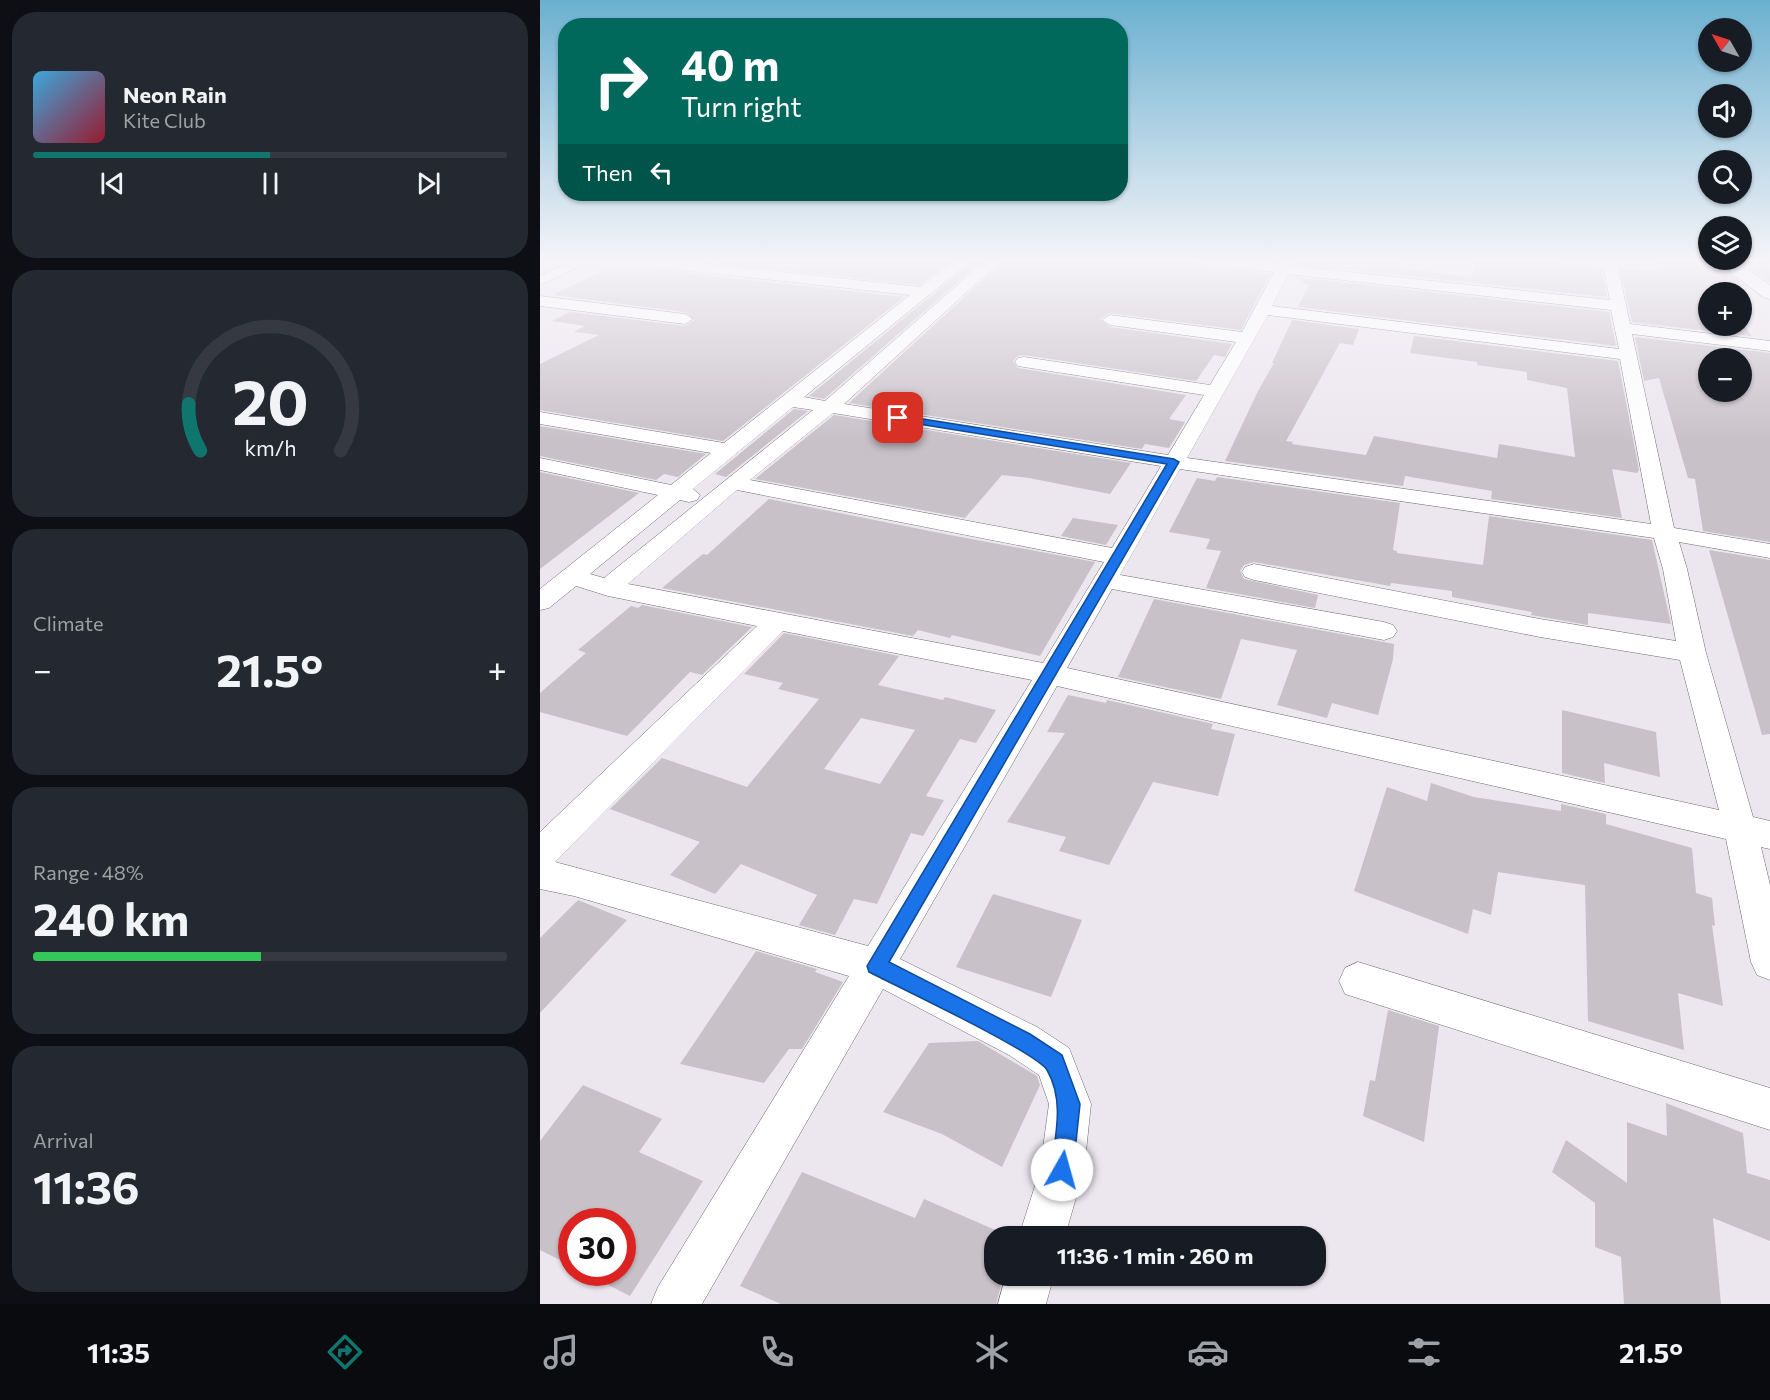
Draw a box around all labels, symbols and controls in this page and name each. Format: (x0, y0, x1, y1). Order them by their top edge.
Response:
north arrow (1698, 18, 1752, 72)
map controls (1698, 18, 1752, 402)
text: 40 m (681, 38, 779, 90)
icon: right (582, 42, 660, 120)
text: Neon Rain (123, 81, 227, 108)
button: sound (1698, 84, 1752, 138)
text: Turn right (681, 90, 801, 123)
text: Kite Club (123, 108, 206, 132)
button: search (1698, 150, 1752, 204)
icon: left (645, 156, 678, 189)
text: Then (582, 159, 633, 186)
icon: previous (96, 167, 129, 200)
icon: pause (254, 167, 287, 200)
icon: next (412, 167, 445, 200)
button: layers (1698, 216, 1752, 270)
button: + (1698, 282, 1752, 336)
button: − (1698, 348, 1752, 402)
text: 20 (232, 362, 308, 438)
pin (872, 392, 923, 443)
icon: arrive (881, 401, 914, 434)
text: km/h (244, 434, 296, 460)
text: Climate (33, 611, 103, 635)
text: 21.5° (216, 641, 323, 696)
text: − (33, 648, 52, 689)
text: + (488, 648, 507, 689)
text: Range · 48% (33, 860, 144, 884)
text: 240 km (33, 890, 189, 945)
text: Arrival (33, 1128, 94, 1152)
position arrow (1030, 1138, 1094, 1202)
text: 11:36 (33, 1158, 140, 1213)
speed limit sign: 30 (558, 1208, 636, 1286)
text: 11:36 · 1 min · 260 m (1057, 1242, 1253, 1269)
icon: directions (324, 1331, 366, 1373)
icon: music (540, 1331, 582, 1373)
icon: phone (756, 1331, 798, 1373)
icon: climate (971, 1331, 1013, 1373)
icon: car (1187, 1331, 1229, 1373)
icon: filters (1403, 1331, 1445, 1373)
text: 11:35 (87, 1336, 150, 1369)
text: 21.5° (1619, 1336, 1683, 1369)

